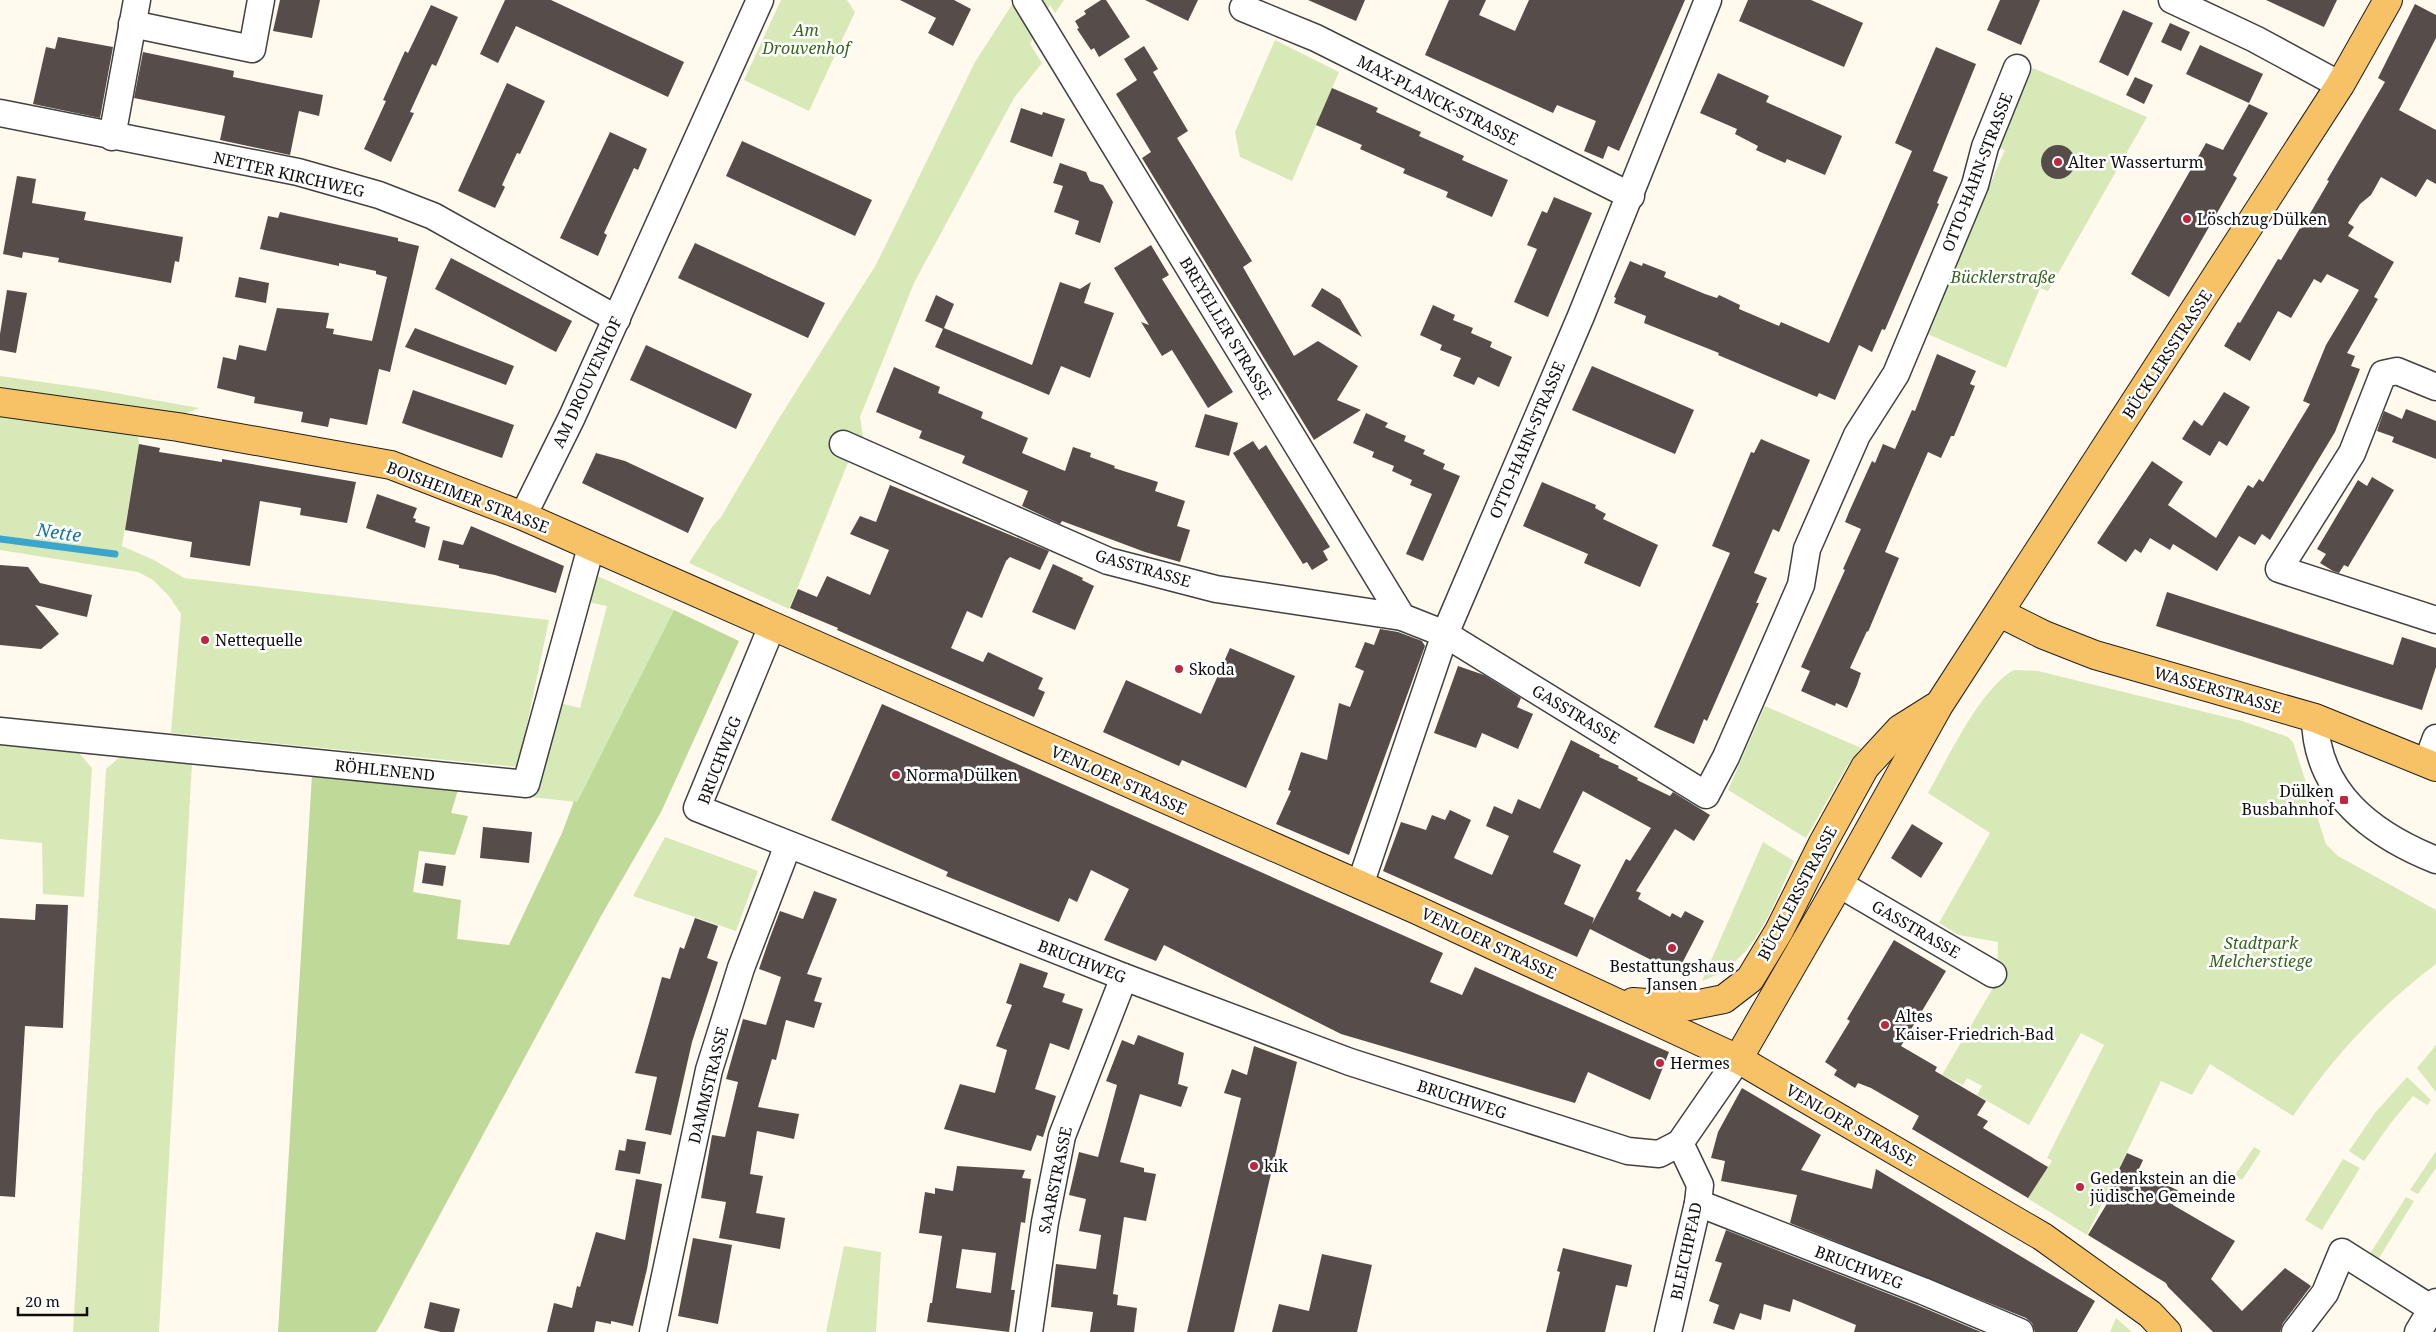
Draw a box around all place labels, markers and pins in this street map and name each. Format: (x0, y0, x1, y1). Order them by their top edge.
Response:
place label: Alter Wasserturm (2068, 151, 2204, 173)
marker: Alter Wasserturm (2052, 156, 2064, 168)
place label: Löschzug Dülken (2197, 208, 2327, 230)
marker: Löschzug Dülken (2181, 213, 2193, 225)
place label: Nettequelle (215, 629, 303, 651)
marker: Nettequelle (199, 634, 211, 646)
place label: Skoda (1189, 658, 1235, 680)
marker: Skoda (1173, 663, 1185, 675)
place label: Norma Dülken (906, 764, 1018, 786)
marker: Norma Dülken (890, 769, 902, 781)
place label: Dülken Busbahnhof (2242, 780, 2336, 820)
marker: Dülken Busbahnhof (2338, 794, 2350, 806)
marker: Bestattungshaus Jansen (1666, 942, 1678, 954)
place label: Bestattungshaus Jansen (1610, 955, 1735, 995)
place label: Altes Kaiser-Friedrich-Bad (1895, 1005, 2054, 1045)
marker: Altes Kaiser-Friedrich-Bad (1879, 1019, 1891, 1031)
place label: Hermes (1670, 1052, 1730, 1074)
marker: Hermes (1654, 1057, 1666, 1069)
place label: kik (1264, 1155, 1288, 1177)
marker: kik (1248, 1160, 1260, 1172)
place label: Gedenkstein an die jüdische Gemeinde (2089, 1167, 2236, 1207)
marker: Gedenkstein an die jüdische Gemeinde (2074, 1181, 2086, 1193)

